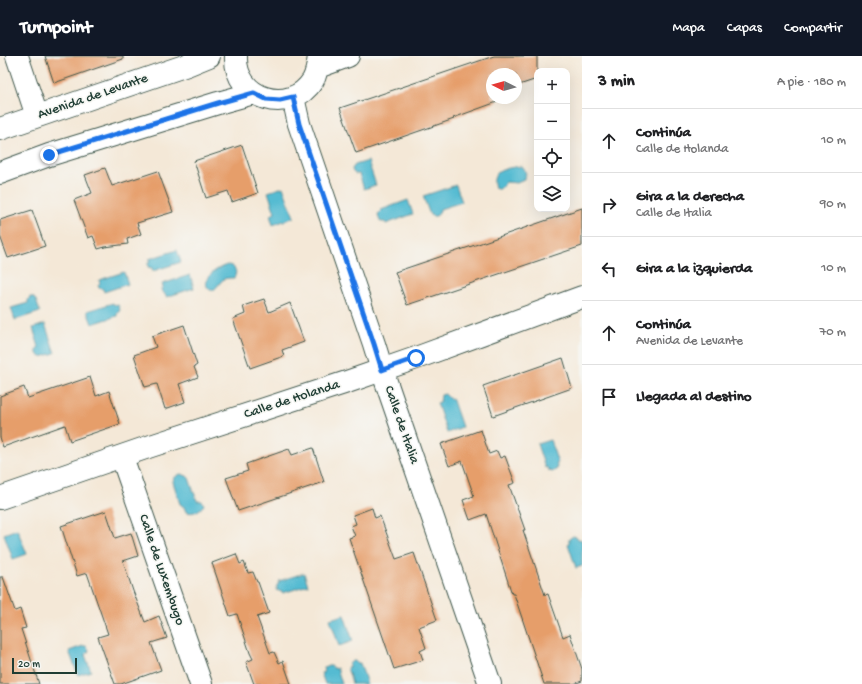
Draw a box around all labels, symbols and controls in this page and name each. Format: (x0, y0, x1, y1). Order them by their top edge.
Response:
text: Turnpoint (20, 17, 92, 40)
text: Mapa (673, 20, 705, 37)
text: Capas (727, 20, 762, 37)
text: Compartir (784, 20, 842, 37)
north arrow (486, 68, 522, 104)
map controls (534, 68, 570, 212)
button: + (534, 68, 570, 104)
street label: Avenida de Levante (36, 70, 151, 124)
text: 3 min (598, 72, 635, 92)
text: A pie · 180 m (777, 75, 846, 90)
button: − (534, 104, 570, 140)
text: Continúa (636, 124, 691, 142)
icon: ahead (598, 130, 620, 152)
text: 10 m (821, 133, 846, 148)
button: locate (534, 140, 570, 176)
text: Calle de Holanda (636, 142, 728, 157)
route end (40, 146, 58, 164)
button: layers (534, 176, 570, 212)
text: Gira a la derecha (636, 188, 744, 206)
icon: right (598, 194, 620, 216)
text: 90 m (820, 197, 846, 212)
text: Calle de Italia (636, 206, 712, 221)
icon: left (598, 258, 620, 280)
text: Gira a la izquierda (636, 260, 752, 278)
text: 10 m (821, 261, 846, 276)
text: Continúa (636, 316, 691, 334)
icon: ahead (598, 322, 620, 344)
text: 70 m (820, 325, 846, 340)
text: Avenida de Levante (636, 334, 743, 349)
route start (407, 349, 425, 367)
street label: Calle de Holanda (242, 376, 343, 423)
street label: Calle de Italia (380, 384, 423, 467)
icon: arrive (598, 386, 620, 408)
text: Llegada al destino (636, 388, 752, 406)
street label: Calle de Luxembugo (134, 512, 188, 628)
scale bar (12, 656, 77, 675)
text: 20 m (18, 659, 40, 671)

